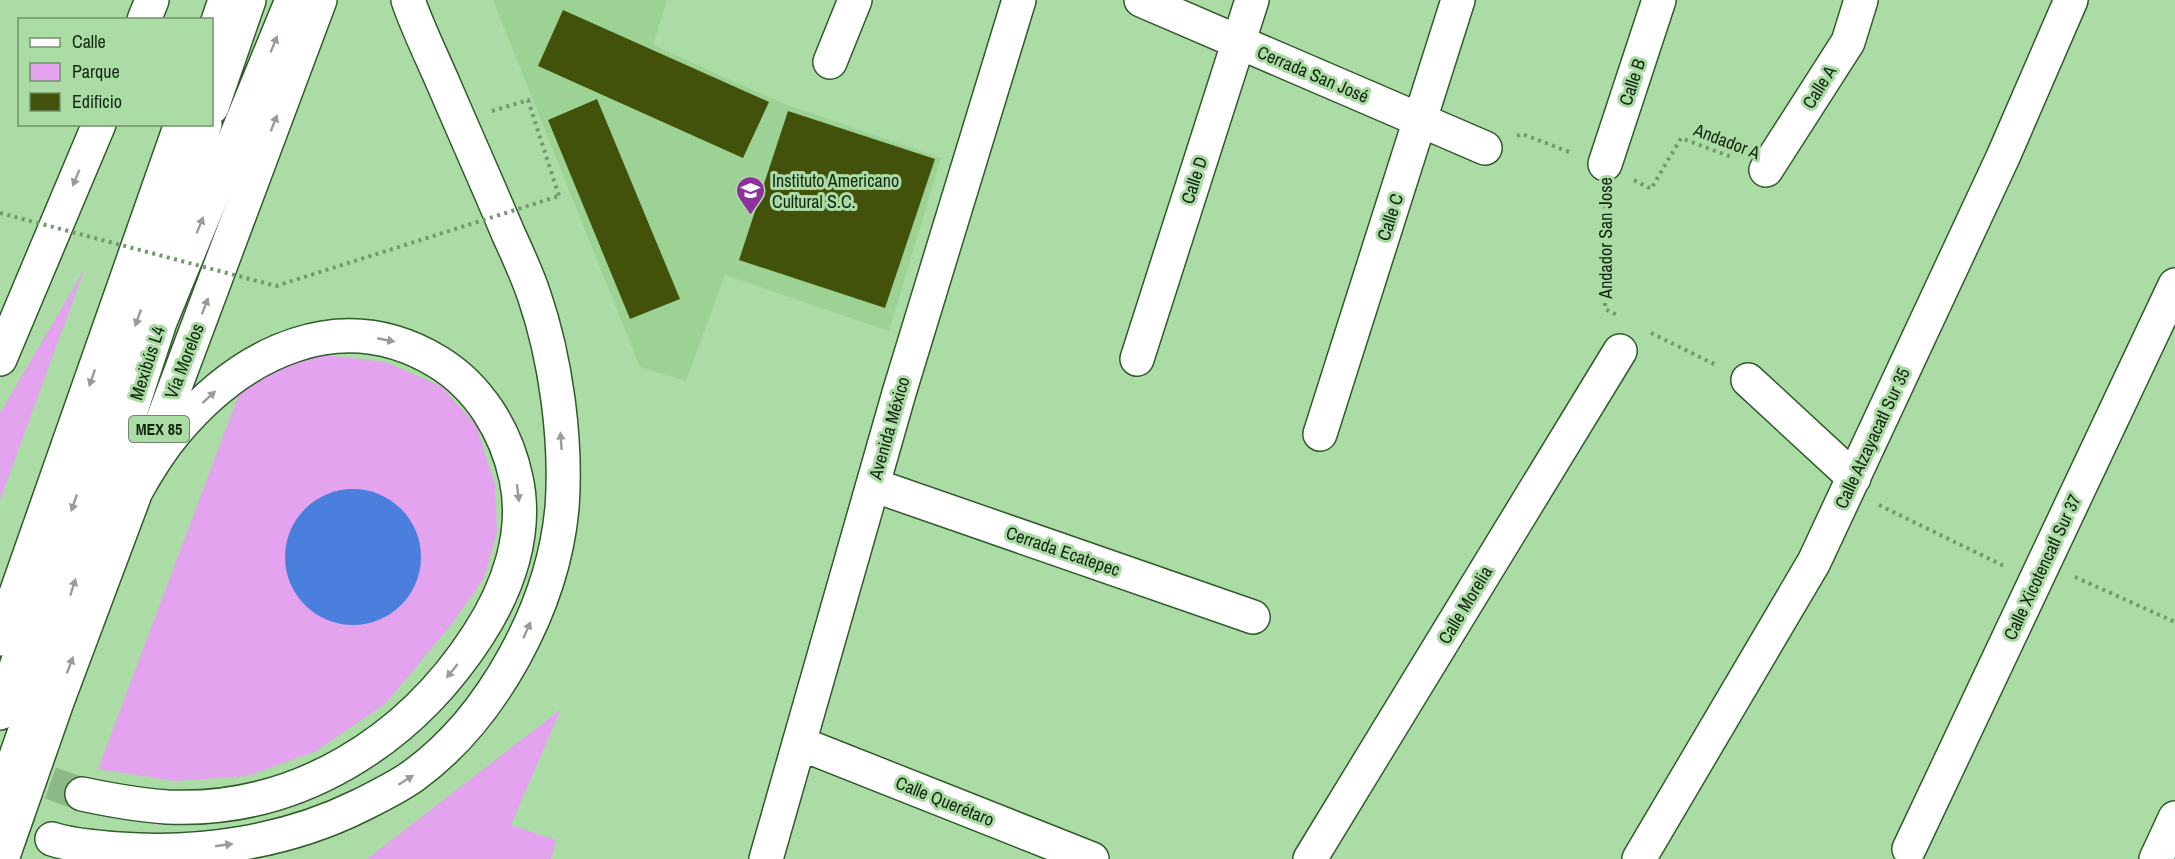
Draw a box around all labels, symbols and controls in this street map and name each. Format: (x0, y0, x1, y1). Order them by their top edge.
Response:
legend (18, 18, 213, 126)
text: Calle (72, 29, 106, 54)
one-way arrow (269, 35, 279, 53)
street label: Cerrada San José (1253, 39, 1373, 109)
street label: Calle B (1613, 55, 1651, 108)
text: Parque (72, 59, 120, 84)
street label: Calle A (1796, 60, 1842, 113)
text: Edificio (72, 89, 122, 114)
one-way arrow (269, 114, 279, 132)
street label: Andador A (1689, 117, 1764, 165)
street label: Calle D (1175, 153, 1213, 207)
place label: Instituto Americano Cultural S.C. (772, 168, 899, 214)
one-way arrow (71, 170, 81, 188)
school or university icon: Instituto Americano Cultural S.C. (735, 174, 767, 216)
street label: Andador San Jose (1593, 177, 1618, 300)
street label: Calle C (1371, 190, 1409, 244)
one-way arrow (196, 216, 205, 234)
one-way arrow (200, 296, 210, 314)
one-way arrow (132, 310, 142, 328)
street label: Vía Morelos (158, 320, 210, 402)
street label: Mexibús L4 (123, 323, 171, 403)
one-way arrow (377, 336, 396, 345)
street label: Calle Atzayacatl Sur 35 (1828, 364, 1916, 512)
one-way arrow (87, 369, 97, 387)
street label: Avenida México (862, 374, 916, 483)
one-way arrow (201, 390, 216, 404)
road number: MEX 85 (129, 416, 189, 442)
one-way arrow (556, 431, 566, 450)
one-way arrow (513, 484, 523, 503)
street label: Calle Xicotencatl Sur 37 (1997, 490, 2087, 644)
one-way arrow (68, 494, 78, 512)
street label: Cerrada Ecatepec (1003, 520, 1123, 582)
street label: Calle Morelia (1432, 561, 1498, 649)
one-way arrow (69, 578, 78, 596)
one-way arrow (523, 622, 532, 639)
one-way arrow (66, 656, 76, 674)
one-way arrow (446, 663, 459, 679)
street label: Calle Querétaro (892, 770, 998, 832)
one-way arrow (398, 774, 414, 785)
one-way arrow (215, 841, 234, 850)

